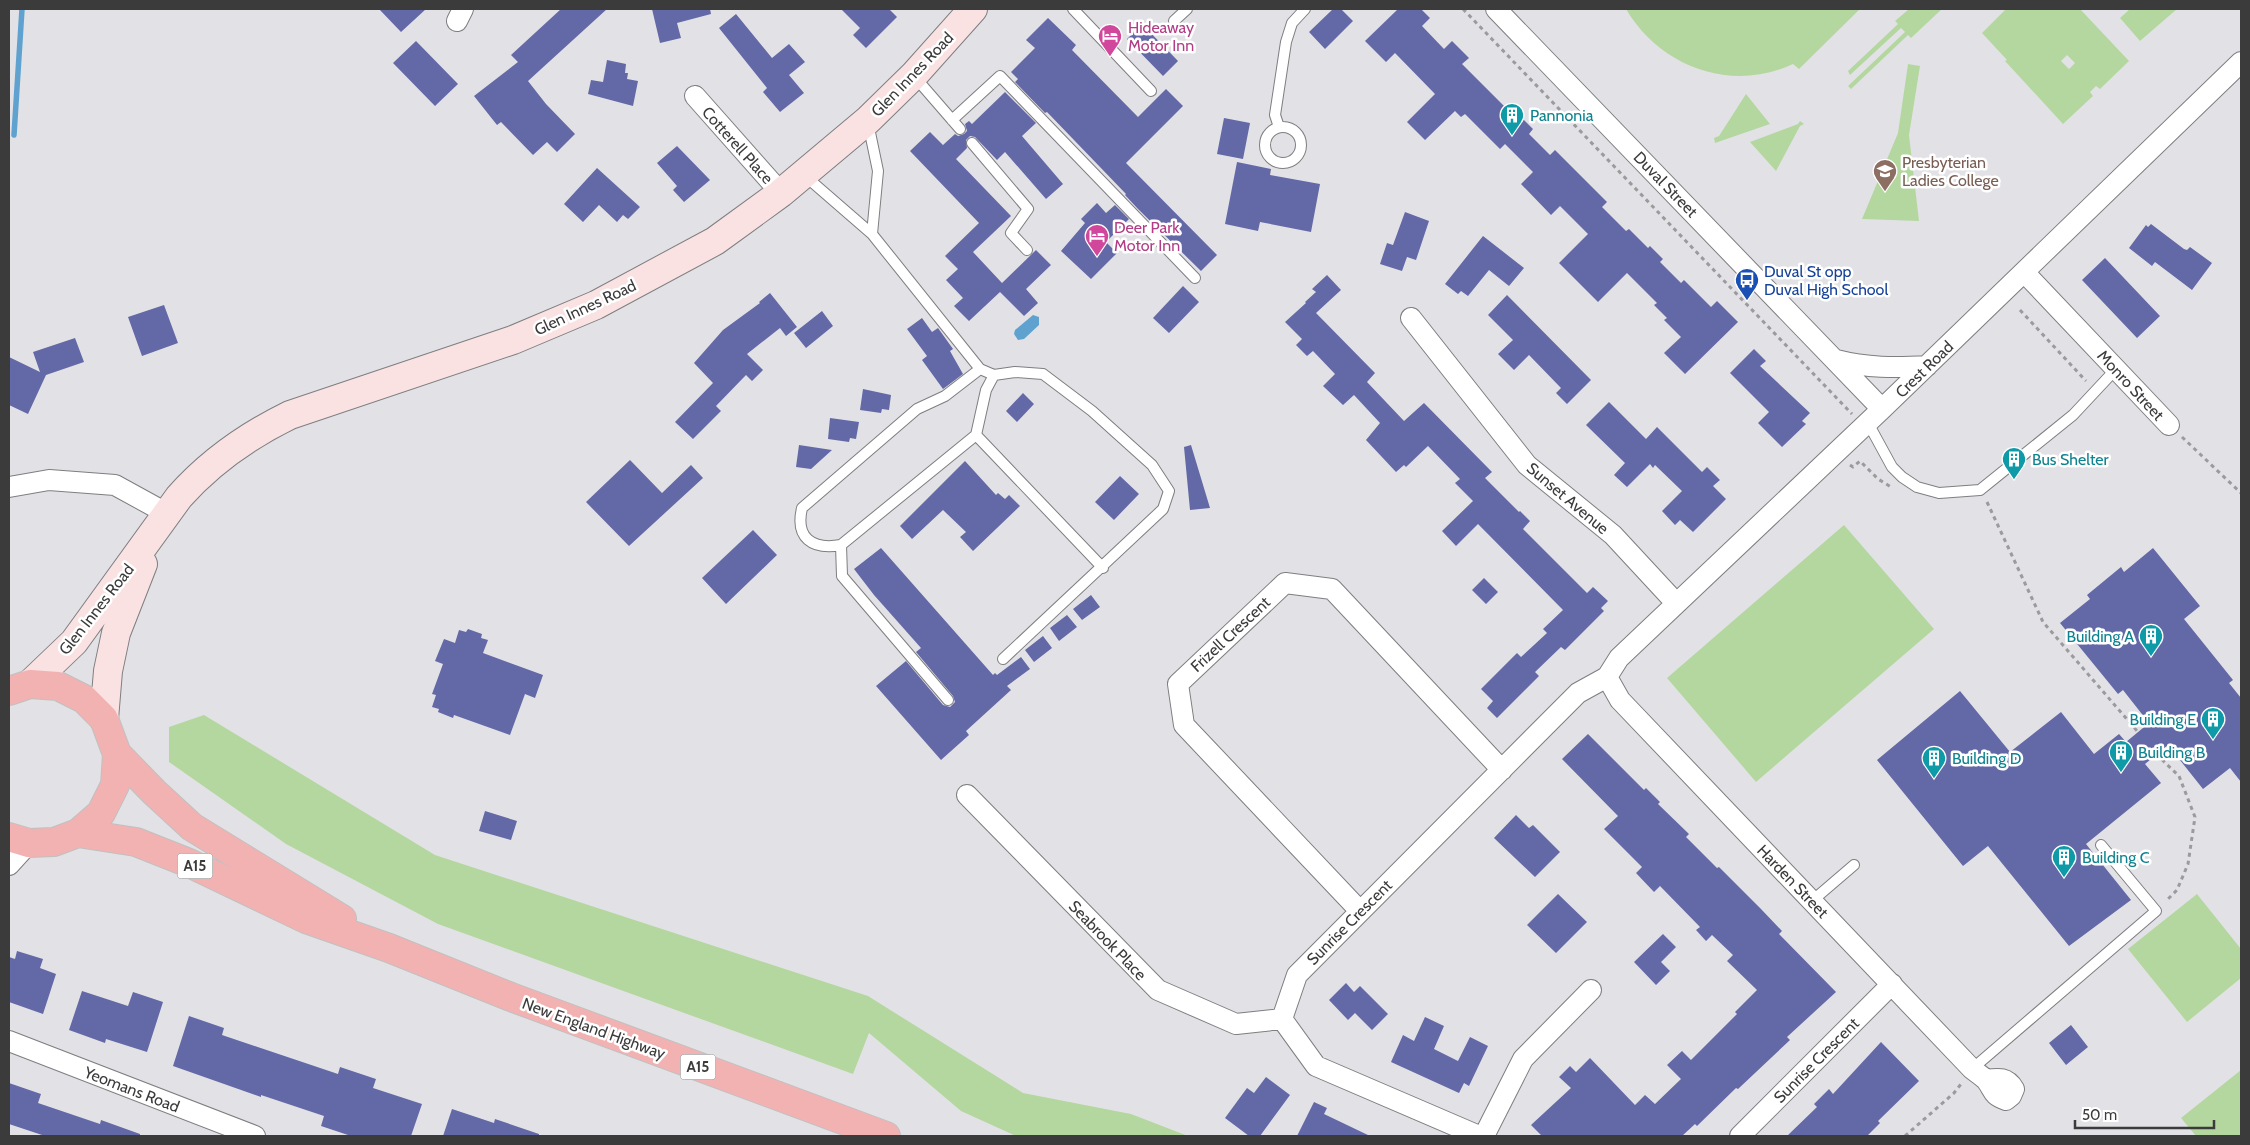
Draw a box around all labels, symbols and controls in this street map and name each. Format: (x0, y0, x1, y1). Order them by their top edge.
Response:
place label: Hideaway Motor Inn (1128, 18, 1194, 55)
hotel icon: Hideaway Motor Inn (1097, 23, 1123, 57)
street label: Glen Innes Road (867, 28, 957, 121)
building icon: Pannonia (1499, 102, 1525, 136)
street label: Cotterell Place (698, 103, 777, 188)
place label: Pannonia (1530, 106, 1594, 125)
street label: Duval Street (1630, 148, 1702, 222)
place label: Presbyterian Ladies College (1902, 153, 1999, 190)
school or university icon: Presbyterian Ladies College (1872, 158, 1898, 192)
place label: Deer Park Motor Inn (1114, 218, 1180, 255)
hotel icon: Deer Park Motor Inn (1084, 223, 1110, 257)
place label: Duval St opp Duval High School (1764, 262, 1888, 299)
bus stop icon: Duval St opp Duval High School (1734, 267, 1760, 301)
street label: Glen Innes Road (531, 276, 639, 339)
street label: Crest Road (1891, 337, 1957, 402)
street label: Monro Street (2093, 346, 2168, 425)
building icon: Bus Shelter (2001, 446, 2027, 480)
place label: Bus Shelter (2032, 450, 2109, 469)
street label: Sunset Avenue (1523, 459, 1613, 538)
street label: Glen Innes Road (55, 560, 138, 659)
street label: Frizell Crescent (1187, 592, 1274, 676)
building icon: Building A (2138, 623, 2164, 657)
place label: Building A (2066, 627, 2134, 646)
building icon: Building E (2200, 706, 2226, 740)
place label: Building E (2129, 710, 2196, 729)
building icon: Building B (2108, 739, 2134, 773)
place label: Building B (2138, 743, 2206, 762)
building icon: Building D (1921, 745, 1947, 779)
place label: Building D (1952, 749, 2021, 768)
street label: Harden Street (1753, 841, 1833, 922)
building icon: Building C (2051, 844, 2077, 878)
place label: Building C (2082, 848, 2150, 867)
road number: A15 (178, 854, 212, 878)
street label: Sunrise Crescent (1303, 875, 1396, 969)
street label: Seabrook Place (1065, 897, 1150, 984)
street label: New England Highway (520, 994, 668, 1063)
street label: Sunrise Crescent (1770, 1013, 1863, 1107)
road number: A15 (680, 1054, 716, 1080)
street label: Yeomans Road (81, 1062, 182, 1116)
scale bar (2075, 1098, 2214, 1130)
text: 50 m (2082, 1106, 2117, 1124)

